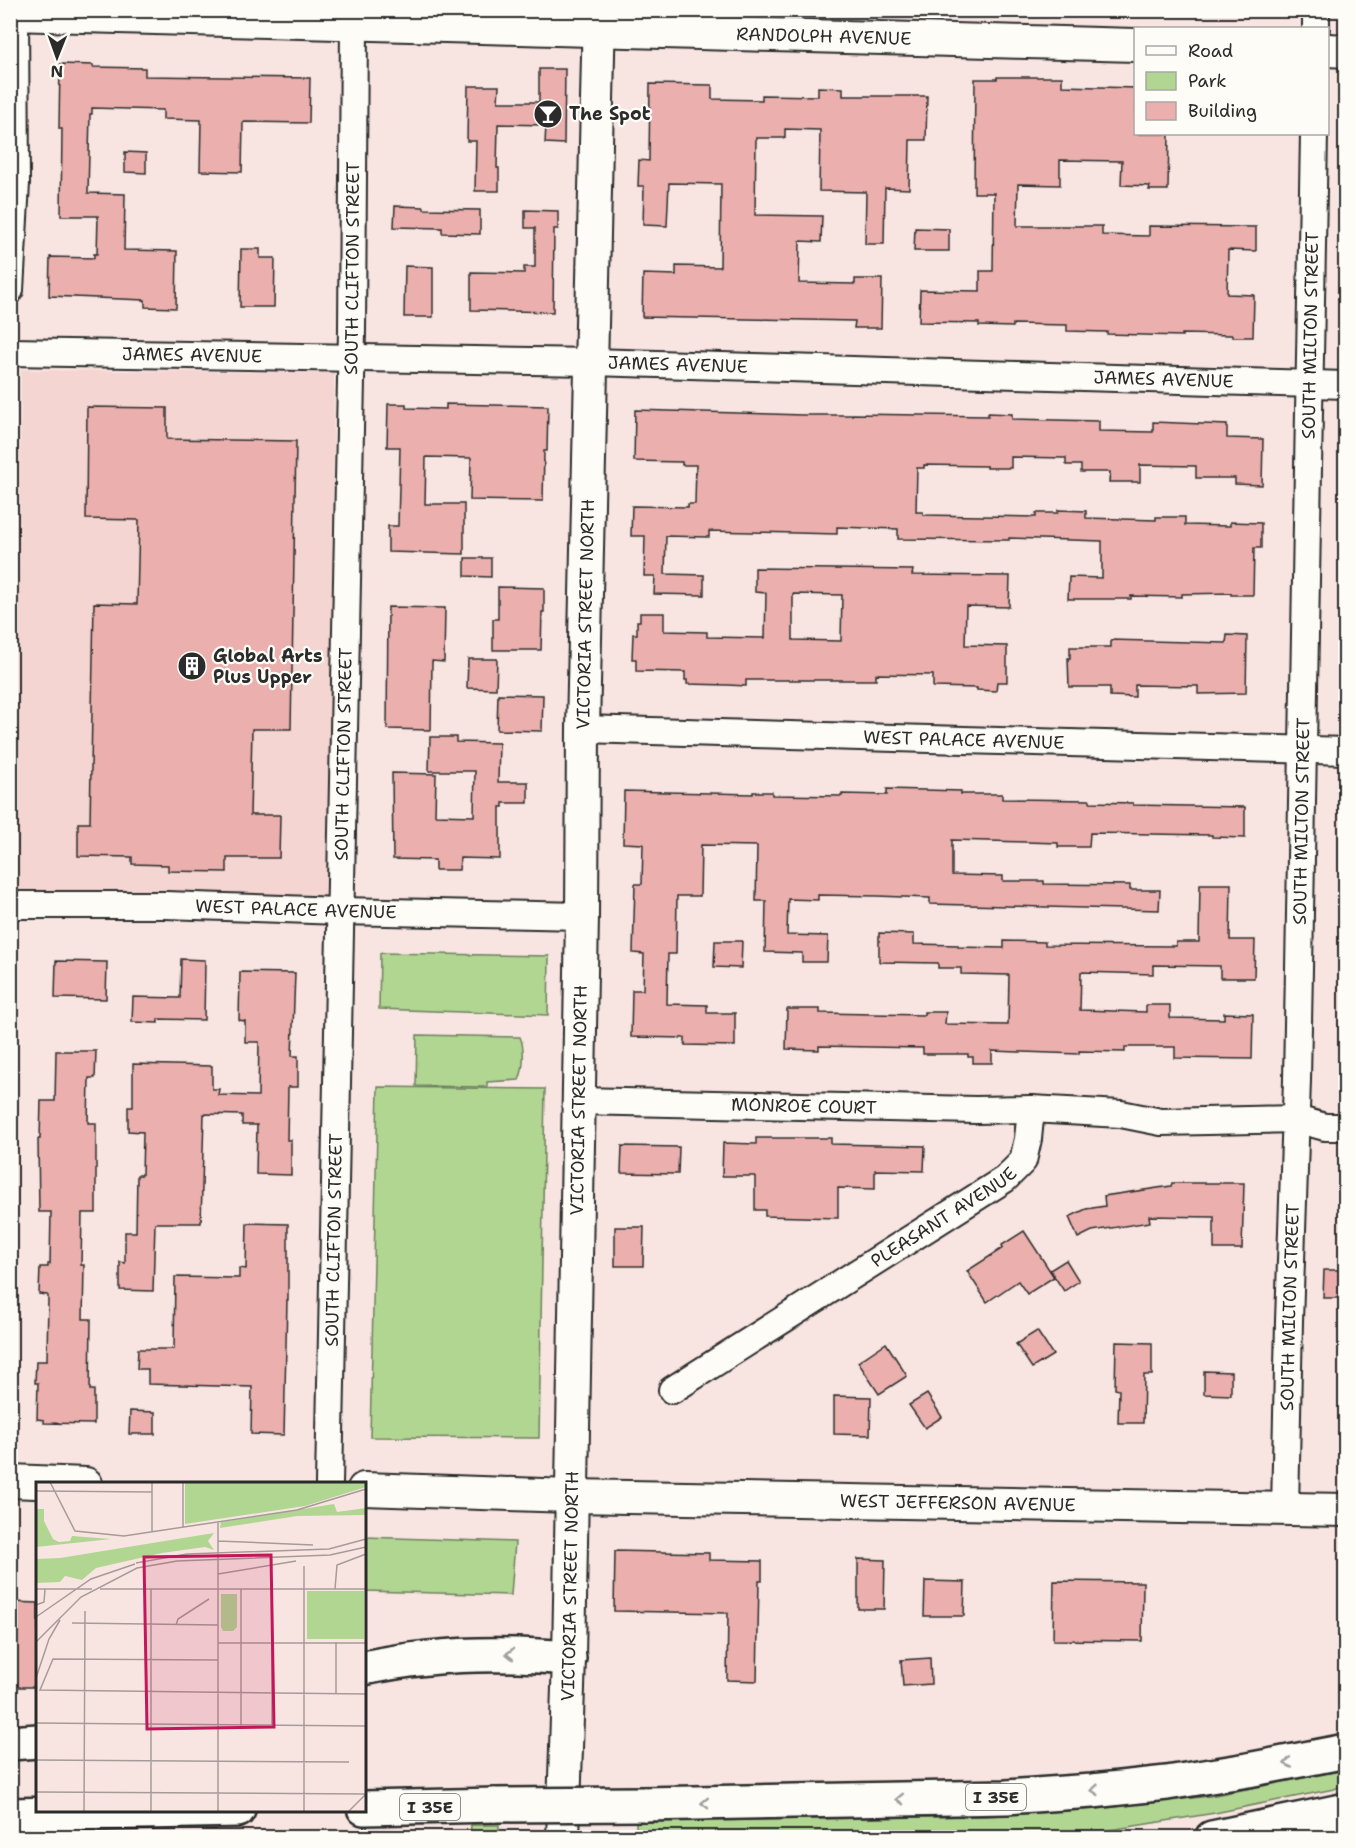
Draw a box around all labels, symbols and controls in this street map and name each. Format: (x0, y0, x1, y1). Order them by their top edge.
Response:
street label: RANDOLPH AVENUE (736, 22, 912, 51)
north arrow (27, 27, 87, 87)
legend (1134, 27, 1329, 135)
text: Road (1188, 39, 1233, 63)
text: N (50, 61, 63, 82)
text: Park (1188, 69, 1227, 93)
bar icon: The Spot (532, 98, 564, 130)
text: Building (1188, 99, 1257, 123)
place label: The Spot (569, 102, 651, 126)
street label: SOUTH CLIFTON STREET (339, 161, 365, 375)
street label: SOUTH MILTON STREET (1297, 231, 1324, 439)
street label: JAMES AVENUE (122, 342, 262, 368)
street label: JAMES AVENUE (607, 350, 748, 379)
street label: JAMES AVENUE (1093, 365, 1234, 394)
street label: VICTORIA STREET NORTH (571, 499, 600, 730)
place label: Global Arts Plus Upper (213, 644, 323, 689)
street label: SOUTH CLIFTON STREET (329, 647, 358, 861)
building icon: Global Arts Plus Upper (176, 650, 208, 682)
street label: SOUTH MILTON STREET (1288, 717, 1316, 925)
street label: WEST PALACE AVENUE (863, 725, 1065, 755)
street label: WEST PALACE AVENUE (195, 894, 397, 924)
street label: VICTORIA STREET NORTH (565, 985, 593, 1216)
street label: MONROE COURT (731, 1092, 877, 1120)
street label: SOUTH CLIFTON STREET (320, 1133, 348, 1347)
street label: PLEASANT AVENUE (866, 1162, 1022, 1273)
street label: SOUTH MILTON STREET (1275, 1203, 1305, 1411)
street label: VICTORIA STREET NORTH (556, 1471, 584, 1702)
inset map (36, 1482, 366, 1812)
street label: WEST JEFFERSON AVENUE (840, 1489, 1076, 1517)
one-way arrow (506, 1648, 515, 1660)
one-way arrow (1283, 1756, 1293, 1769)
one-way arrow (1091, 1783, 1100, 1796)
road number: I 35E (966, 1784, 1026, 1810)
one-way arrow (896, 1793, 905, 1805)
road number: I 35E (400, 1794, 460, 1820)
one-way arrow (701, 1796, 710, 1809)

